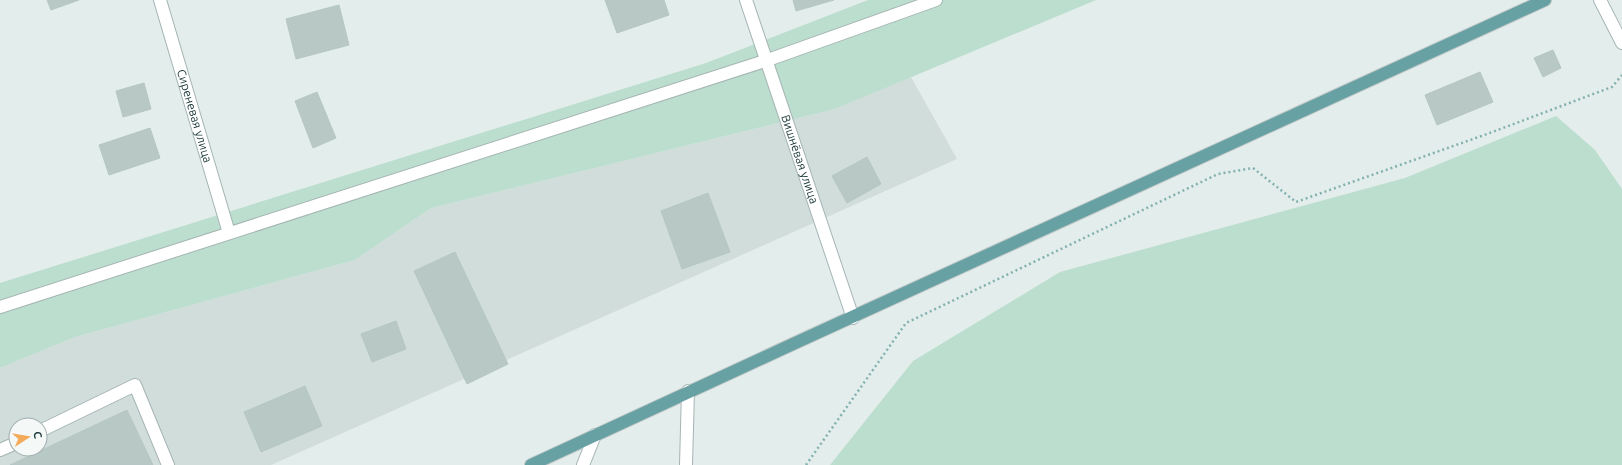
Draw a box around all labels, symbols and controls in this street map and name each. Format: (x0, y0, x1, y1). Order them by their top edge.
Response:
street label: Сиреневая улица (175, 68, 215, 164)
street label: Вишнёвая улица (779, 113, 821, 205)
north arrow (8, 417, 48, 457)
text: С (31, 430, 44, 440)

